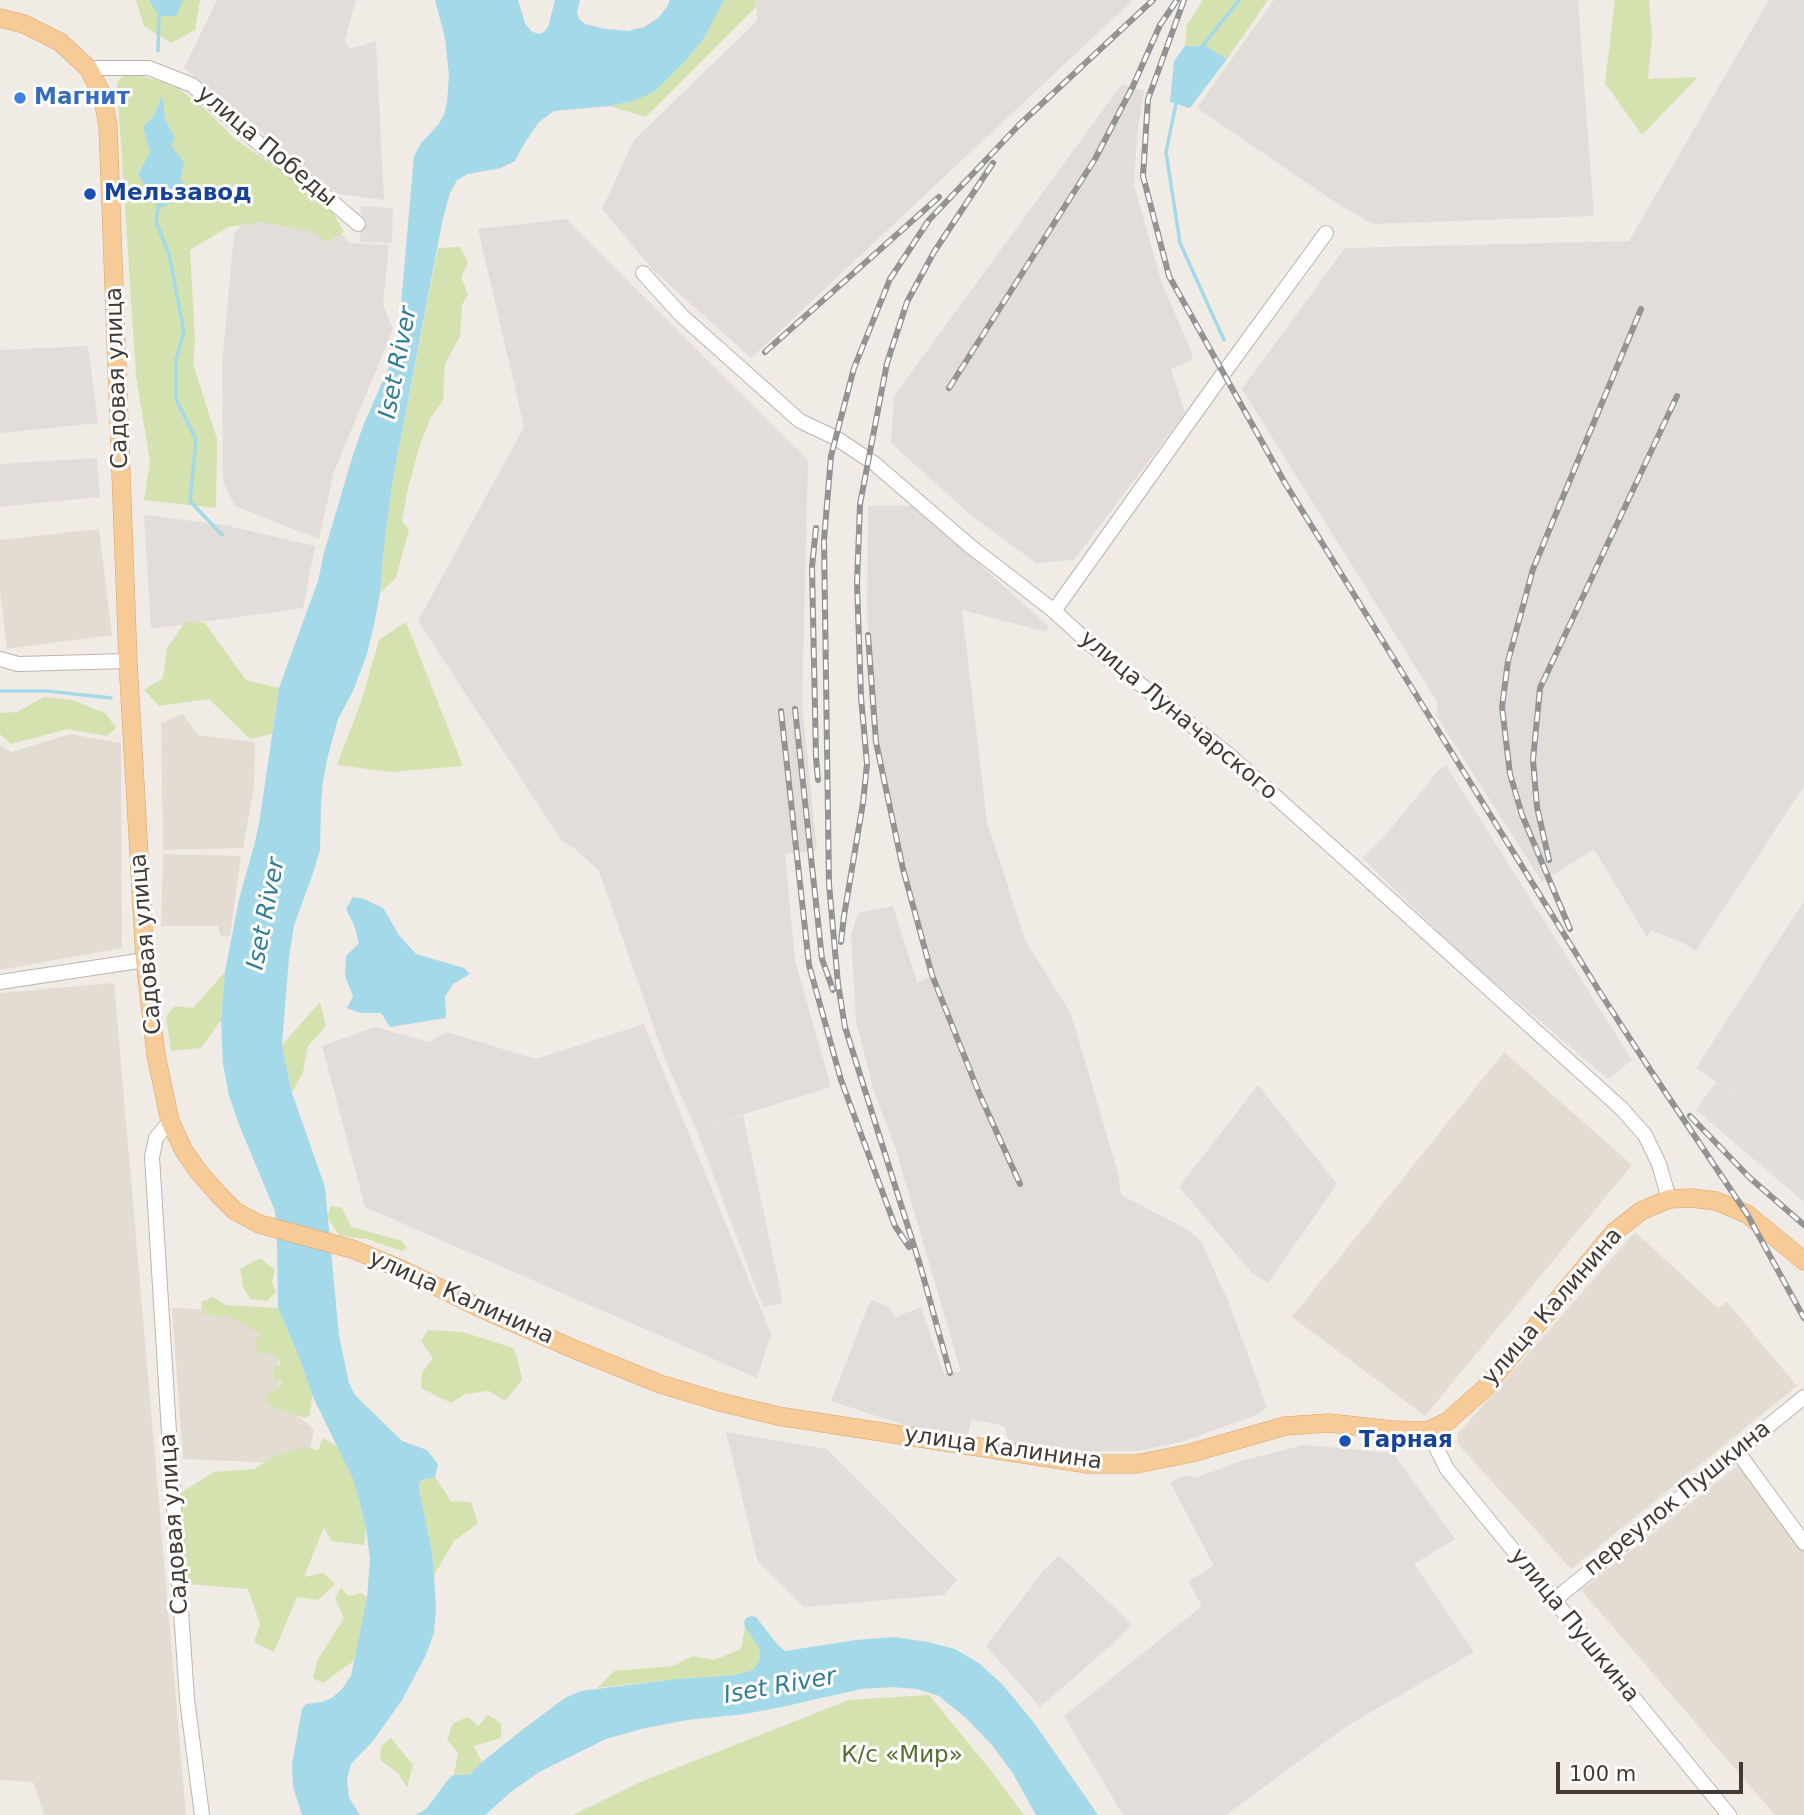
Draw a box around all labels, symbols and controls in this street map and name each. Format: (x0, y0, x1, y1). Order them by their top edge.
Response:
street label: улица Победы (190, 80, 342, 214)
place label: Магнит (34, 84, 130, 112)
marker: Магнит (12, 90, 28, 106)
place label: Мельзавод (104, 180, 252, 208)
marker: Мельзавод (82, 186, 98, 202)
street label: Садовая улица (101, 287, 135, 469)
water label: Iset River (374, 305, 424, 421)
street label: улица Луначарского (1074, 625, 1282, 807)
street label: Садовая улица (125, 852, 169, 1036)
water label: Iset River (242, 856, 292, 972)
street label: улица Калинина (1477, 1223, 1629, 1391)
street label: улица Калинина (364, 1245, 558, 1351)
street label: переулок Пушкина (1579, 1415, 1777, 1583)
street label: улица Калинина (902, 1421, 1104, 1477)
place label: Тарная (1359, 1427, 1453, 1455)
street label: Садовая улица (155, 1432, 195, 1616)
marker: Тарная (1337, 1433, 1353, 1449)
street label: улица Пушкина (1503, 1543, 1645, 1709)
water label: Iset River (722, 1663, 838, 1711)
park label: К/с «Мир» (841, 1742, 963, 1770)
scale bar (1559, 1748, 1746, 1792)
text: 100 m (1569, 1762, 1636, 1786)

